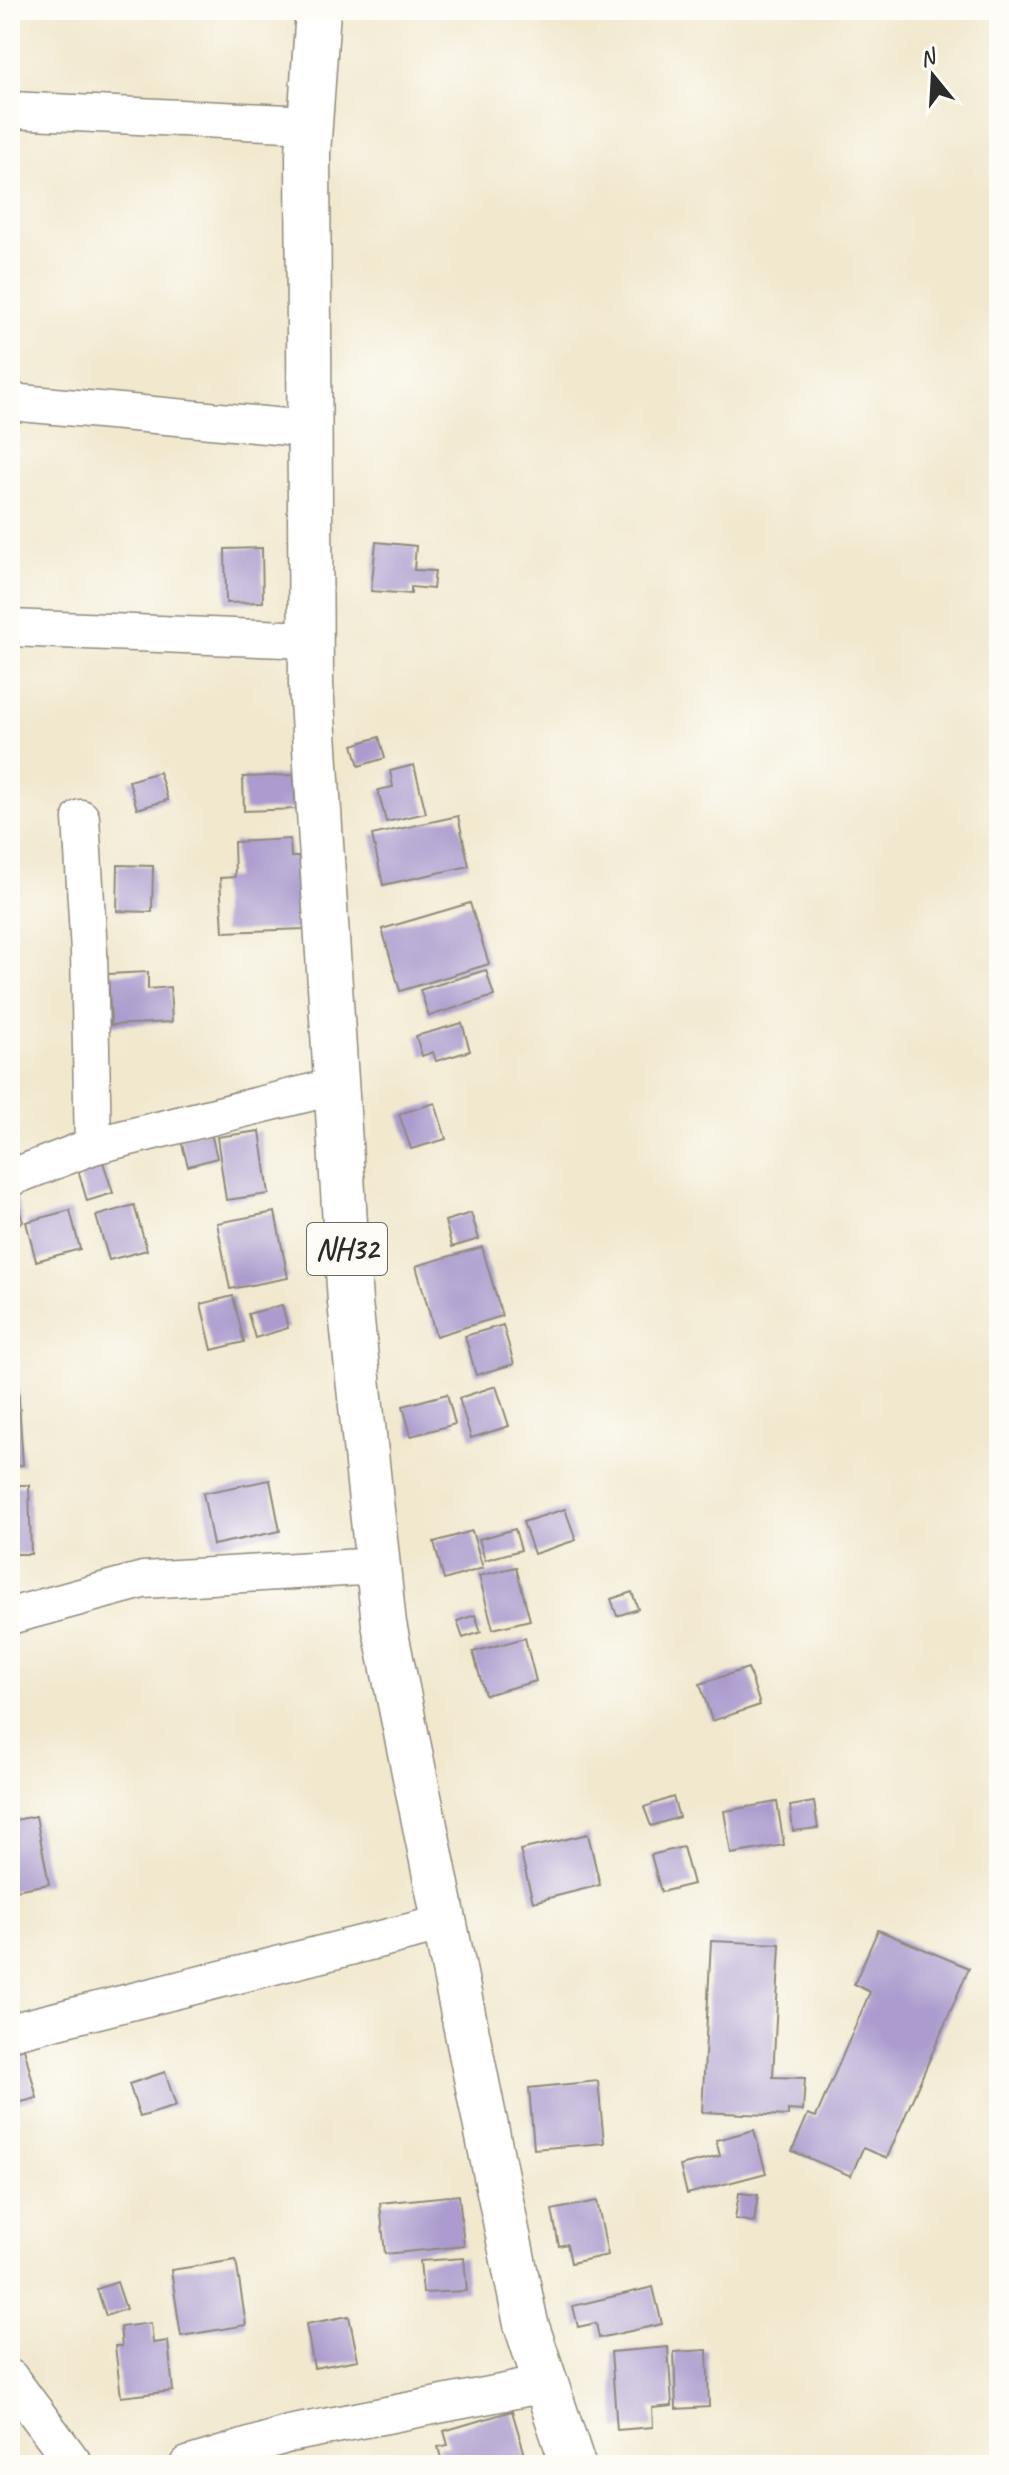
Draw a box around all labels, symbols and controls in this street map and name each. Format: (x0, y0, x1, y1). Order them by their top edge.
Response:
north arrow (893, 36, 973, 116)
text: N (916, 41, 941, 73)
road number: NH32 (307, 1223, 387, 1275)

